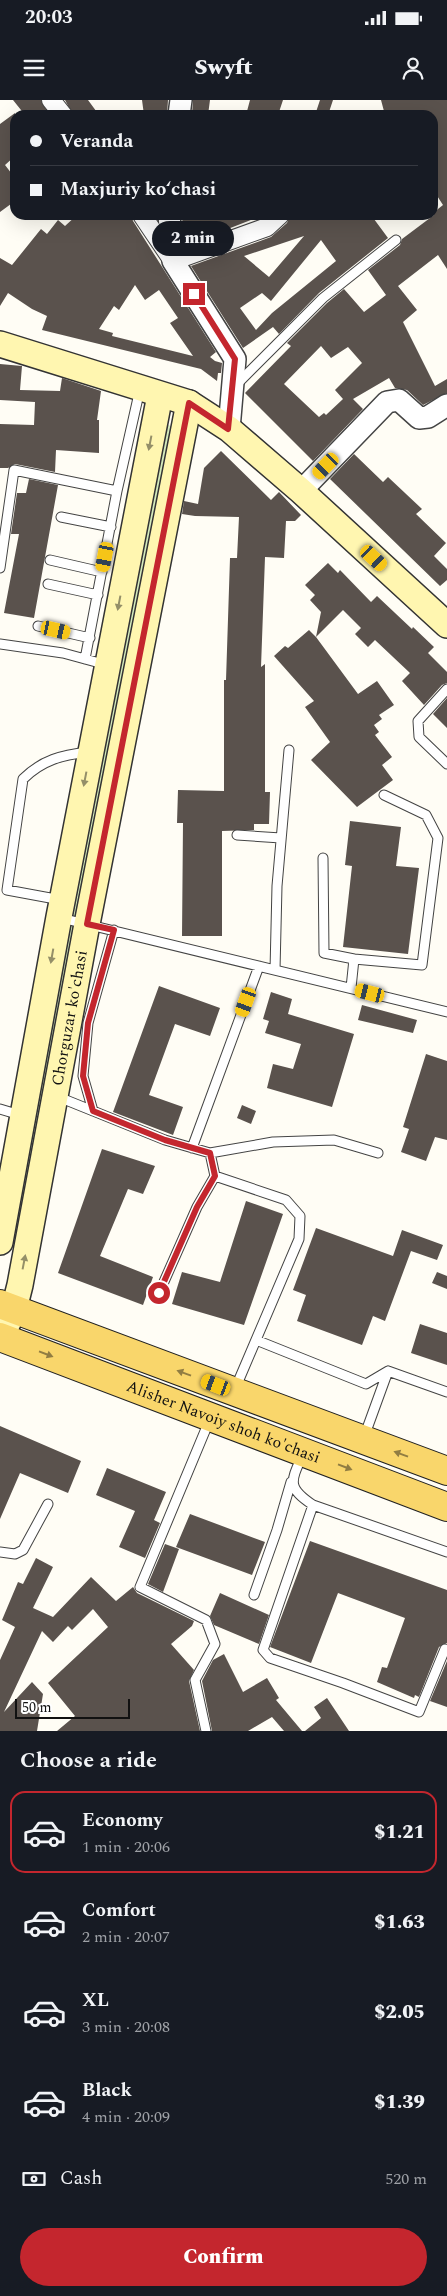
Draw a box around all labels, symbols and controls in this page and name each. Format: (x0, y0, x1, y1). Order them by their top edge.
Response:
text: 20:03 (25, 3, 73, 32)
text: Swyft (194, 51, 253, 84)
icon: menu (20, 54, 48, 82)
icon: person (399, 54, 427, 82)
text: Veranda (60, 127, 133, 156)
text: Maxjuriy koʻchasi (60, 175, 216, 204)
callout: 2 min (153, 221, 235, 256)
text: 2 min (171, 226, 215, 250)
route end (183, 283, 205, 305)
one-way arrow (146, 435, 154, 451)
car (310, 450, 341, 482)
car (94, 541, 115, 573)
car (357, 542, 390, 574)
one-way arrow (115, 595, 123, 611)
car (39, 619, 72, 641)
one-way arrow (81, 772, 89, 788)
street label: Chorguzar ko'chasi (45, 948, 94, 1088)
one-way arrow (47, 948, 55, 964)
car (353, 982, 386, 1004)
car (233, 985, 258, 1019)
one-way arrow (21, 1253, 29, 1269)
route start (148, 1282, 170, 1304)
one-way arrow (38, 1351, 53, 1358)
one-way arrow (176, 1369, 191, 1376)
car (199, 1373, 232, 1397)
street label: Alisher Navoiy shoh ko'chasi (123, 1374, 324, 1470)
one-way arrow (394, 1450, 409, 1457)
one-way arrow (338, 1464, 352, 1472)
scale bar (15, 1696, 130, 1719)
text: 50 m (22, 1697, 52, 1718)
text: Choose a ride (20, 1744, 157, 1777)
text: Economy (82, 1806, 163, 1835)
icon: car (22, 1810, 67, 1855)
text: $1.21 (374, 1818, 425, 1847)
text: 1 min · 20:06 (82, 1835, 170, 1859)
text: Comfort (82, 1896, 156, 1925)
icon: car (22, 1900, 67, 1945)
text: $1.63 (374, 1908, 425, 1937)
text: 2 min · 20:07 (82, 1925, 170, 1949)
text: XL (82, 1986, 109, 2015)
icon: car (22, 1990, 67, 2035)
text: $2.05 (374, 1998, 425, 2027)
text: 3 min · 20:08 (82, 2015, 170, 2039)
text: Black (82, 2076, 132, 2105)
icon: car (22, 2080, 67, 2125)
text: $1.39 (374, 2088, 425, 2117)
text: 4 min · 20:09 (82, 2105, 170, 2129)
text: Cash (60, 2164, 102, 2193)
icon: cash (20, 2165, 48, 2193)
text: 520 m (385, 2167, 427, 2191)
button: Confirm (20, 2228, 427, 2286)

